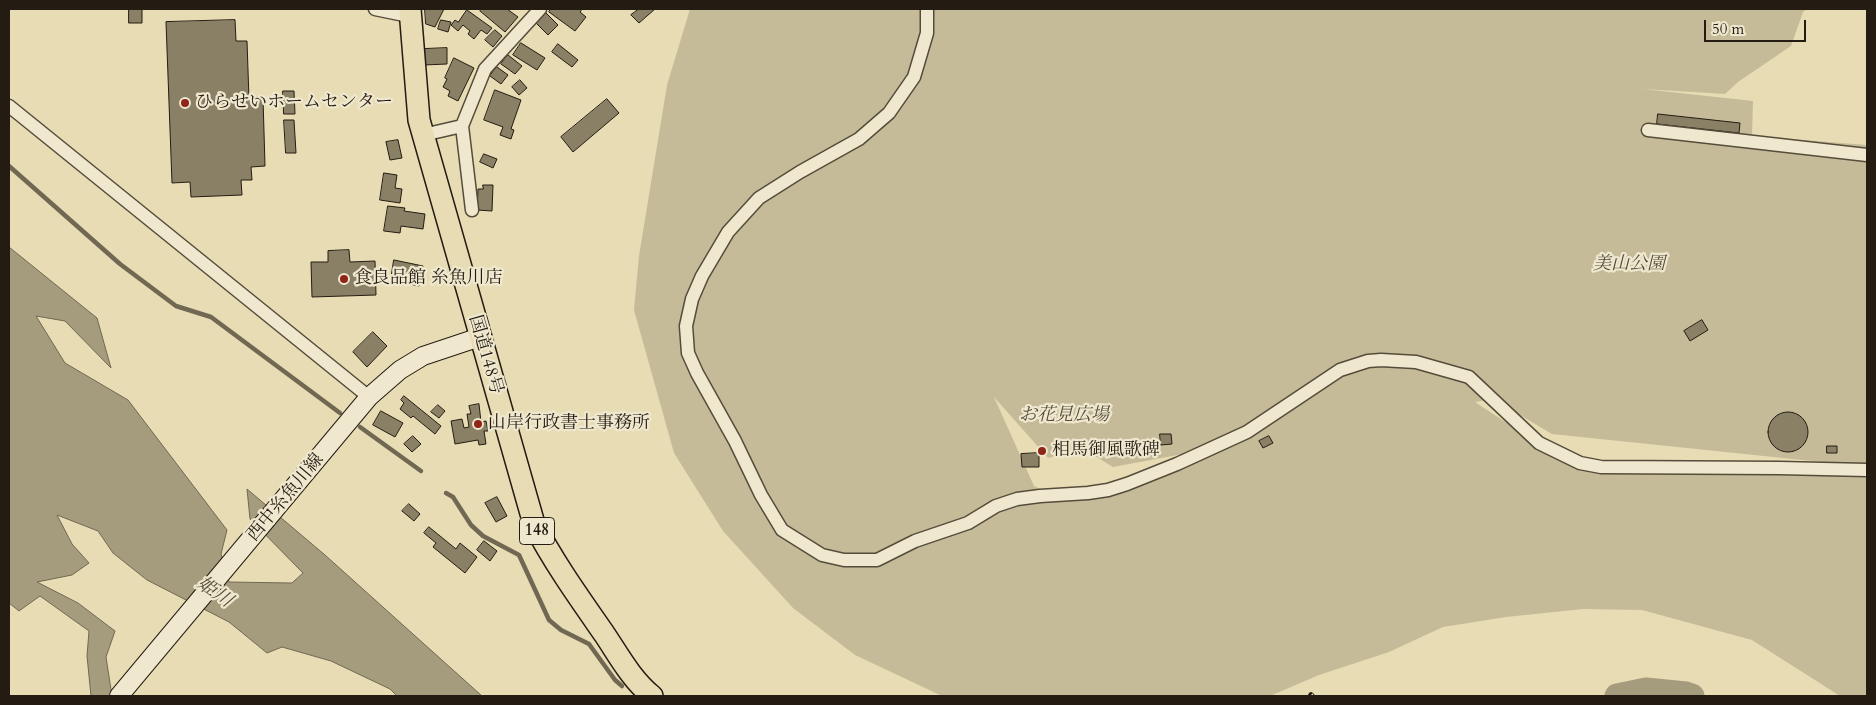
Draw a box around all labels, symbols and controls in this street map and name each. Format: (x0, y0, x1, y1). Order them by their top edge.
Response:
scale bar (1706, 10, 1808, 42)
text: 50 m (1712, 19, 1744, 39)
place label: ひらせいホームセンター (195, 92, 393, 114)
marker: ひらせいホームセンター (179, 97, 191, 109)
park label: 美山公園 (1593, 254, 1665, 276)
place label: 食良品館 糸魚川店 (354, 268, 503, 290)
marker: 食良品館 糸魚川店 (338, 273, 350, 285)
street label: 国道148号 (463, 313, 507, 397)
park label: お花見広場 (1019, 405, 1109, 427)
place label: 山岸行政書士事務所 (488, 413, 650, 435)
marker: 山岸行政書士事務所 (472, 418, 484, 430)
place label: 相馬御風歌碑 (1052, 440, 1160, 462)
marker: 相馬御風歌碑 (1036, 445, 1048, 457)
street label: 西中糸魚川線 (243, 450, 329, 546)
road number: 148 (520, 518, 554, 544)
water label: 姫川 (192, 573, 236, 613)

